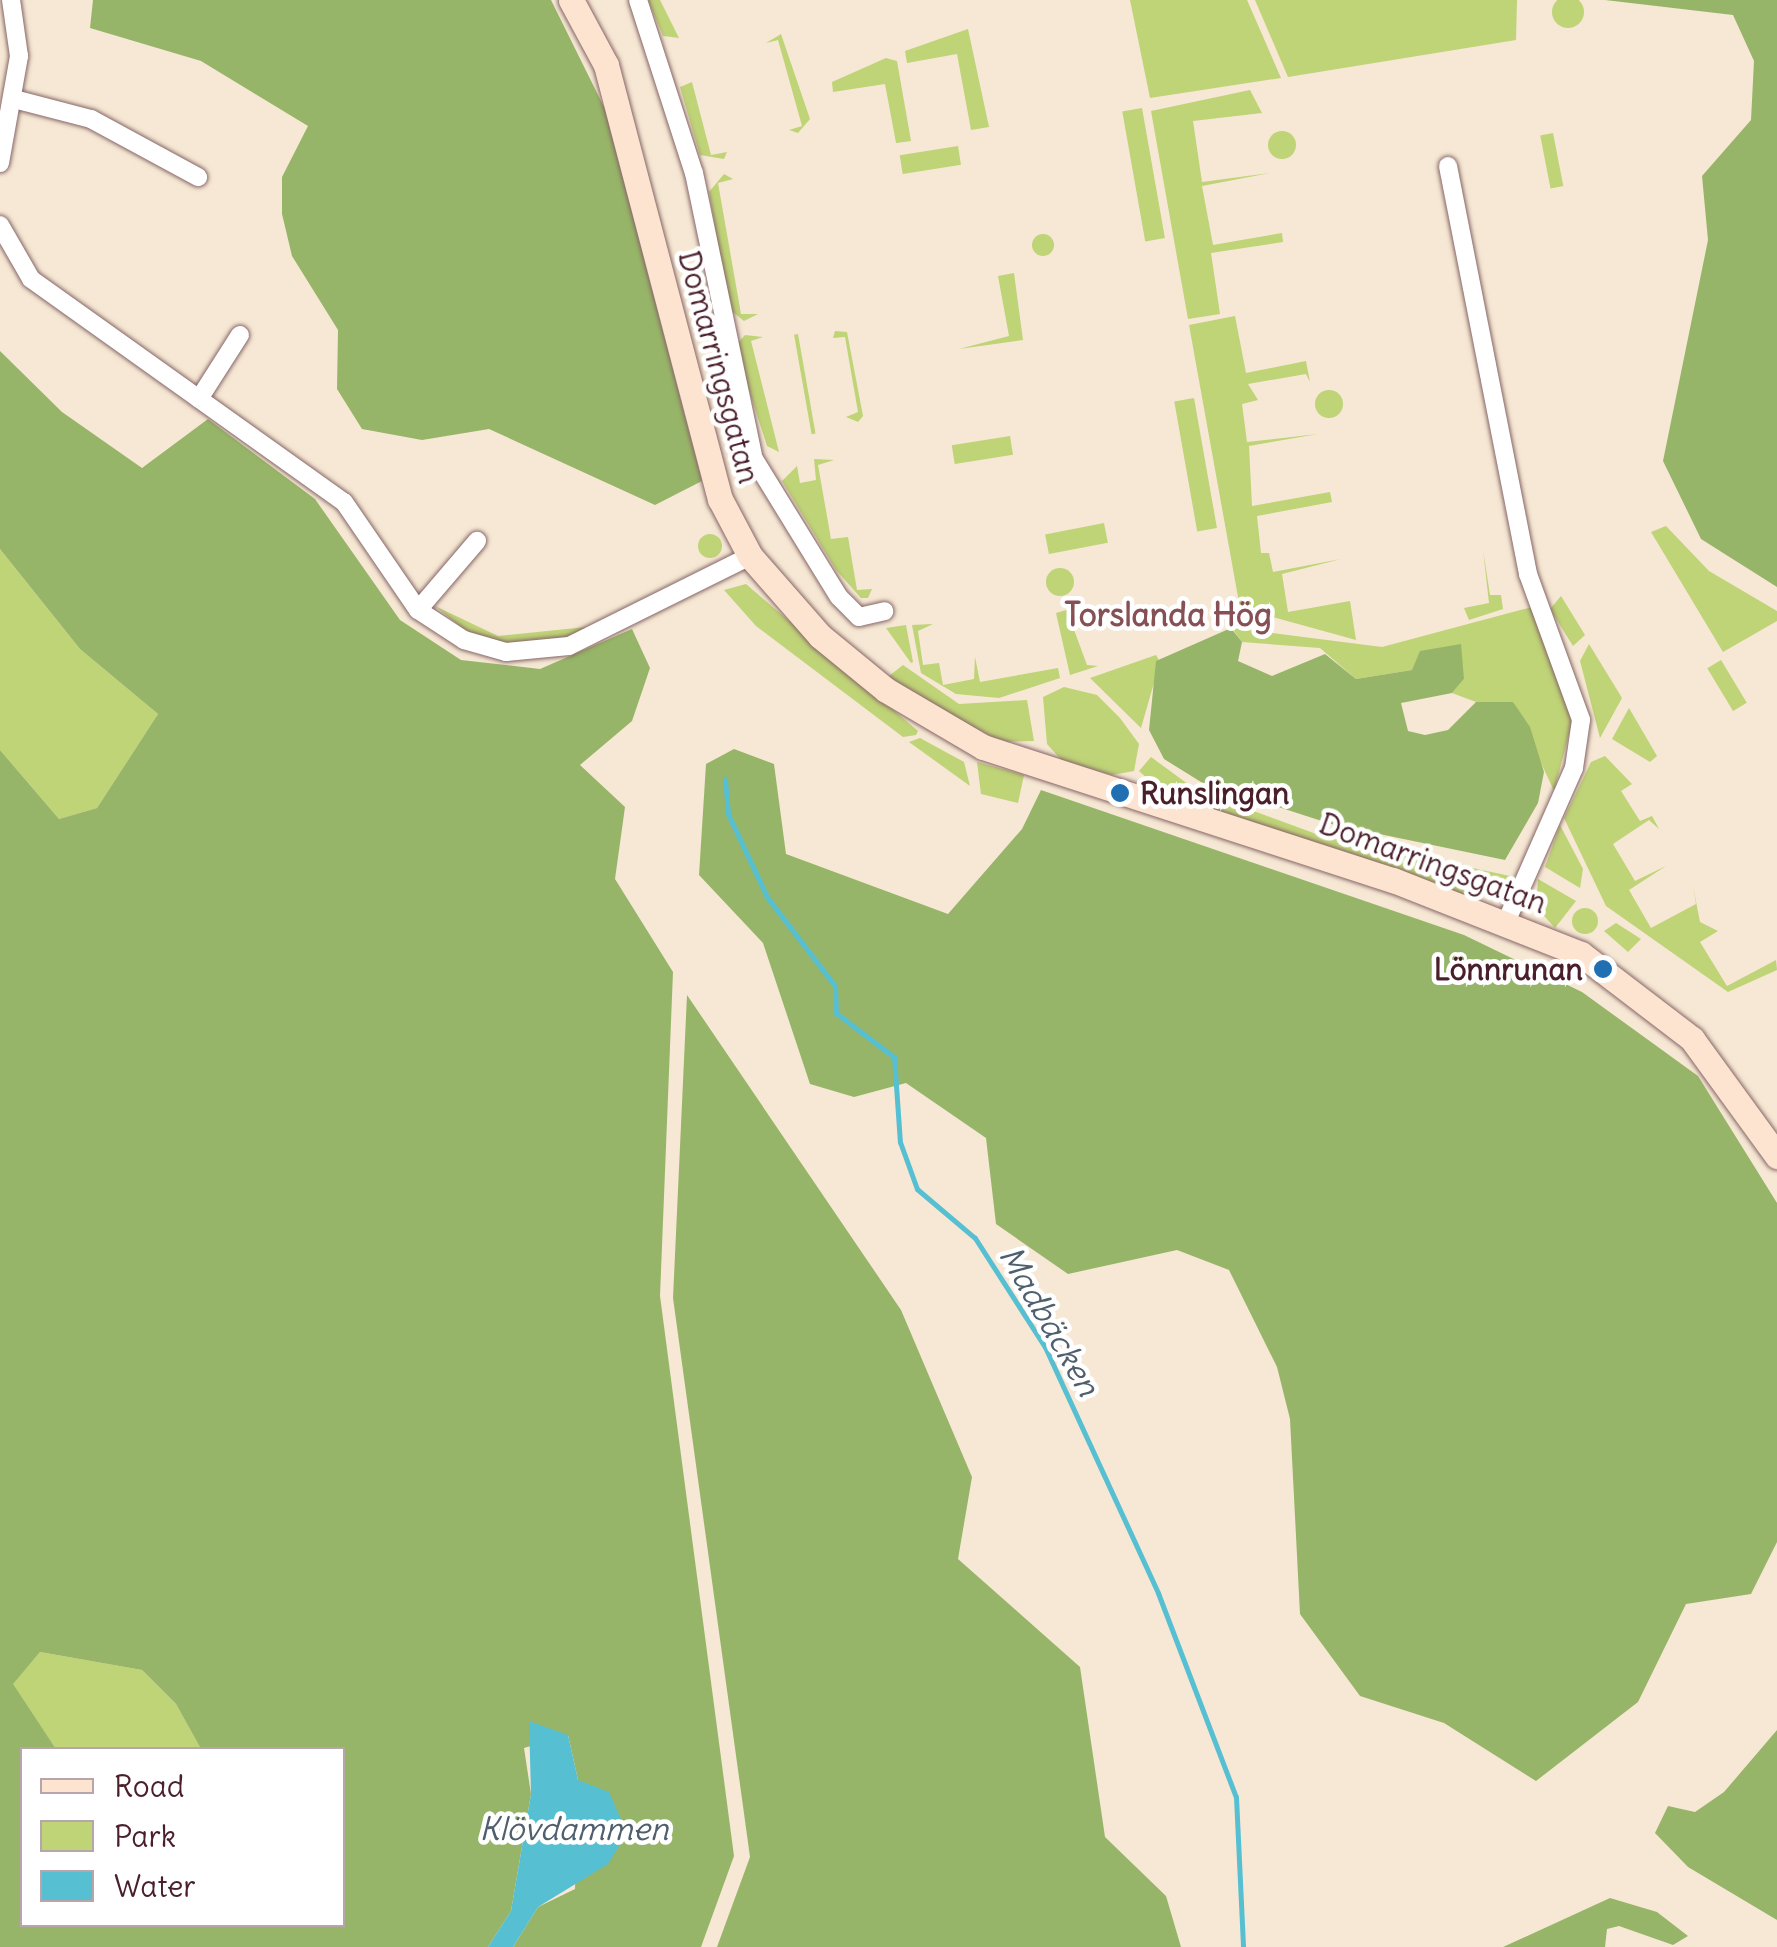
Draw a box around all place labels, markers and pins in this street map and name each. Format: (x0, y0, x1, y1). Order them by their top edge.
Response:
place label: Runslingan (1140, 775, 1289, 811)
marker: Runslingan (1109, 782, 1131, 804)
place label: Lönnrunan (1434, 951, 1583, 987)
marker: Lönnrunan (1592, 958, 1614, 980)

